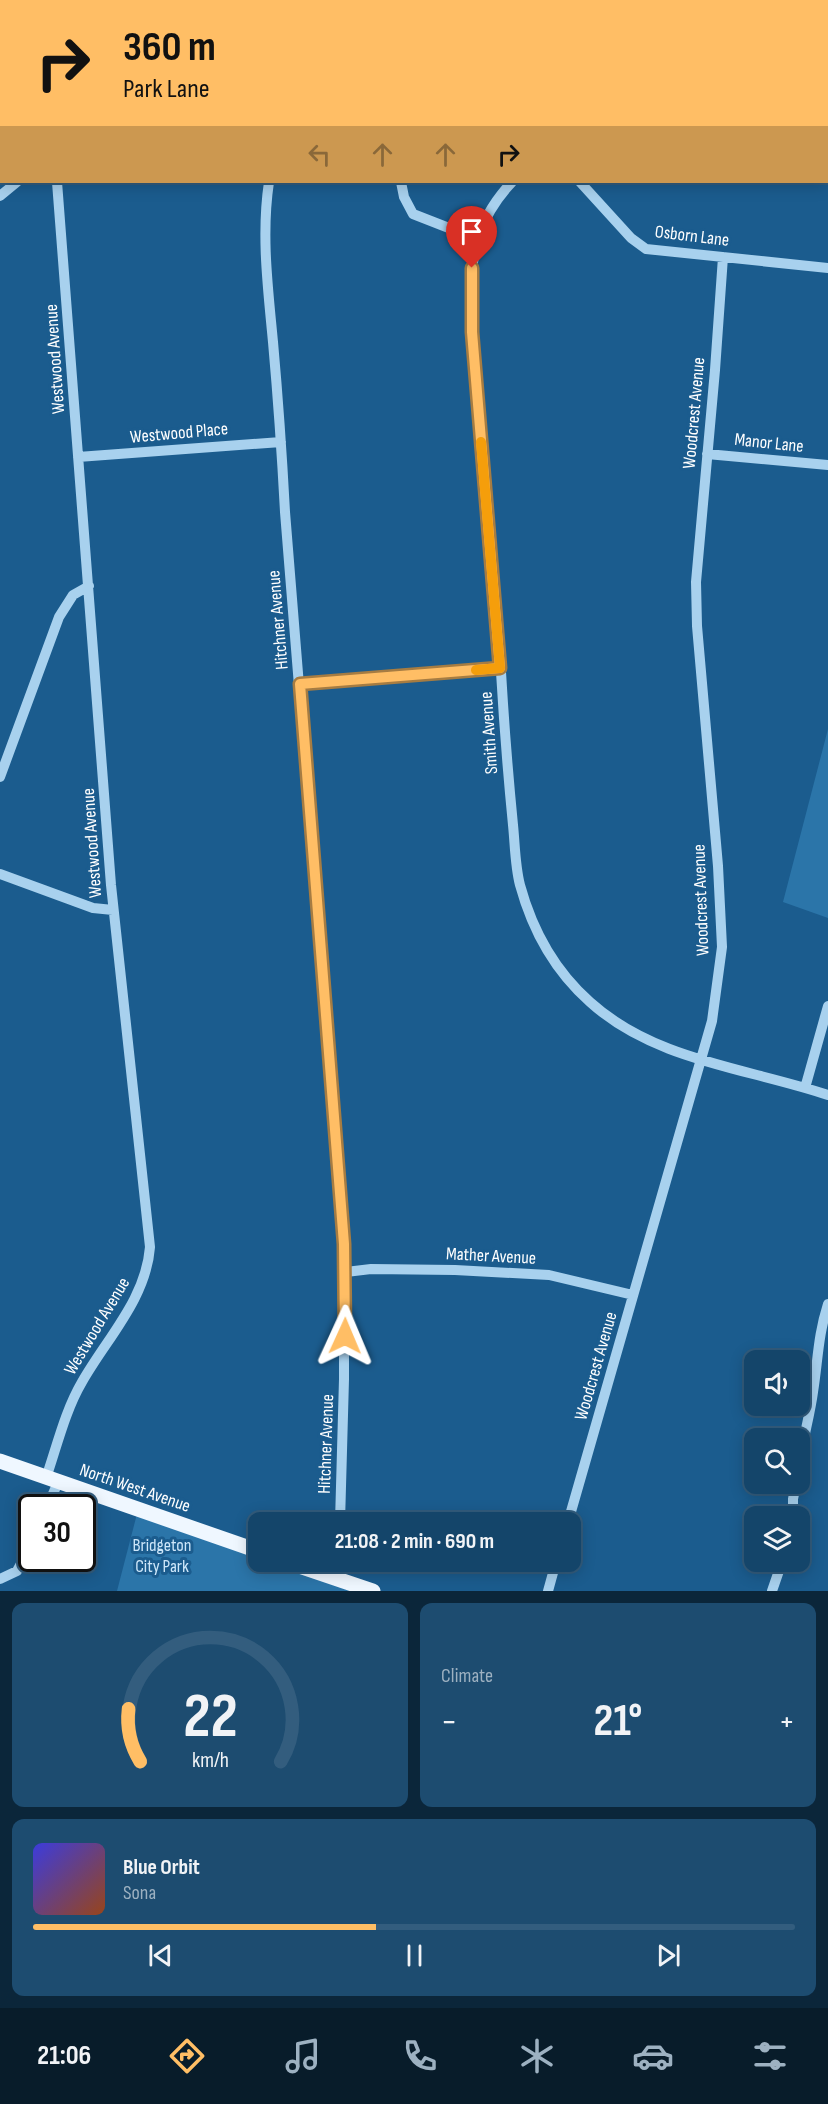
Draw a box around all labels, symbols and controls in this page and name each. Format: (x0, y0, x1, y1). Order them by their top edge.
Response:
text: 360 m (123, 22, 216, 73)
icon: right (24, 24, 102, 102)
text: Park Lane (123, 73, 210, 105)
icon: left (303, 138, 336, 171)
icon: ahead (366, 138, 399, 171)
icon: ahead (429, 138, 462, 171)
icon: right (492, 138, 525, 171)
pin (446, 206, 497, 268)
icon: arrive (455, 215, 488, 248)
street label: Osborn Lane (654, 221, 730, 251)
street label: Westwood Avenue (41, 303, 69, 415)
street label: Woodcrest Avenue (679, 356, 709, 470)
street label: Westwood Place (129, 418, 229, 448)
street label: Manor Lane (733, 429, 805, 457)
street label: Hitchner Avenue (263, 569, 293, 671)
street label: Smith Avenue (476, 691, 502, 775)
street label: Westwood Avenue (78, 787, 106, 899)
street label: Woodcrest Avenue (689, 844, 713, 956)
street label: Mather Avenue (445, 1243, 537, 1269)
street label: Westwood Avenue (60, 1273, 134, 1379)
position arrow (313, 1304, 377, 1368)
street label: Woodcrest Avenue (570, 1309, 622, 1423)
map controls (744, 1350, 810, 1572)
button: sound (744, 1350, 810, 1416)
street label: Hitchner Avenue (314, 1394, 338, 1494)
button: search (744, 1428, 810, 1494)
street label: North West Avenue (77, 1459, 193, 1517)
speed limit sign: 30 (18, 1494, 96, 1572)
button: layers (744, 1506, 810, 1572)
text: 21:08 · 2 min · 690 m (335, 1528, 494, 1555)
park label: Bridgeton City Park (133, 1535, 191, 1577)
text: Climate (441, 1664, 493, 1688)
text: 22 (183, 1680, 237, 1755)
text: 21° (594, 1694, 642, 1749)
text: − (441, 1702, 457, 1742)
text: + (779, 1702, 795, 1742)
text: km/h (191, 1748, 229, 1773)
text: Blue Orbit (123, 1854, 200, 1881)
text: Sona (123, 1881, 156, 1905)
icon: previous (144, 1939, 177, 1972)
icon: pause (398, 1939, 431, 1972)
icon: next (652, 1939, 685, 1972)
icon: directions (166, 2035, 208, 2077)
icon: music (282, 2035, 324, 2077)
icon: phone (399, 2035, 441, 2077)
icon: climate (516, 2035, 558, 2077)
icon: car (632, 2035, 674, 2077)
icon: filters (749, 2035, 791, 2077)
text: 21:06 (37, 2040, 91, 2072)

